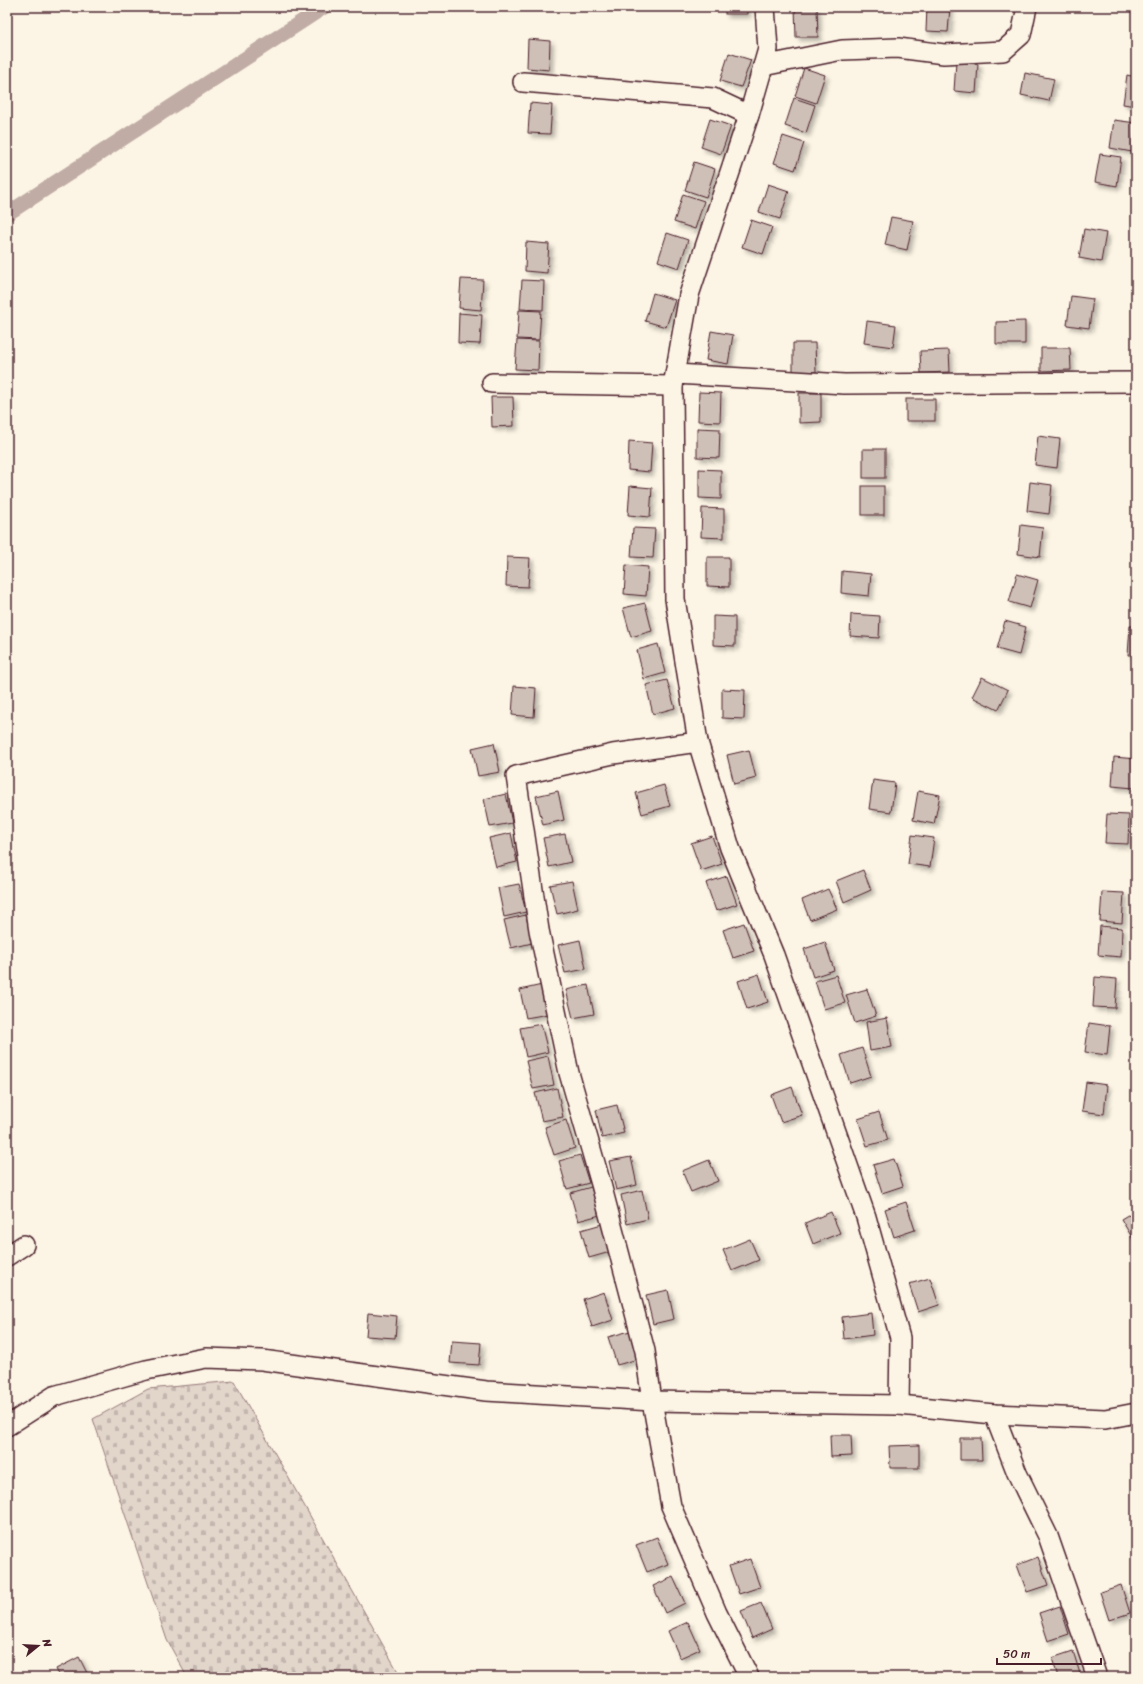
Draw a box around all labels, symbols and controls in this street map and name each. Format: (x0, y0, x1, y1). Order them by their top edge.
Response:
north arrow (18, 1626, 58, 1666)
text: N (37, 1636, 57, 1650)
scale bar (997, 1640, 1101, 1666)
text: 50 m (1003, 1643, 1030, 1665)

